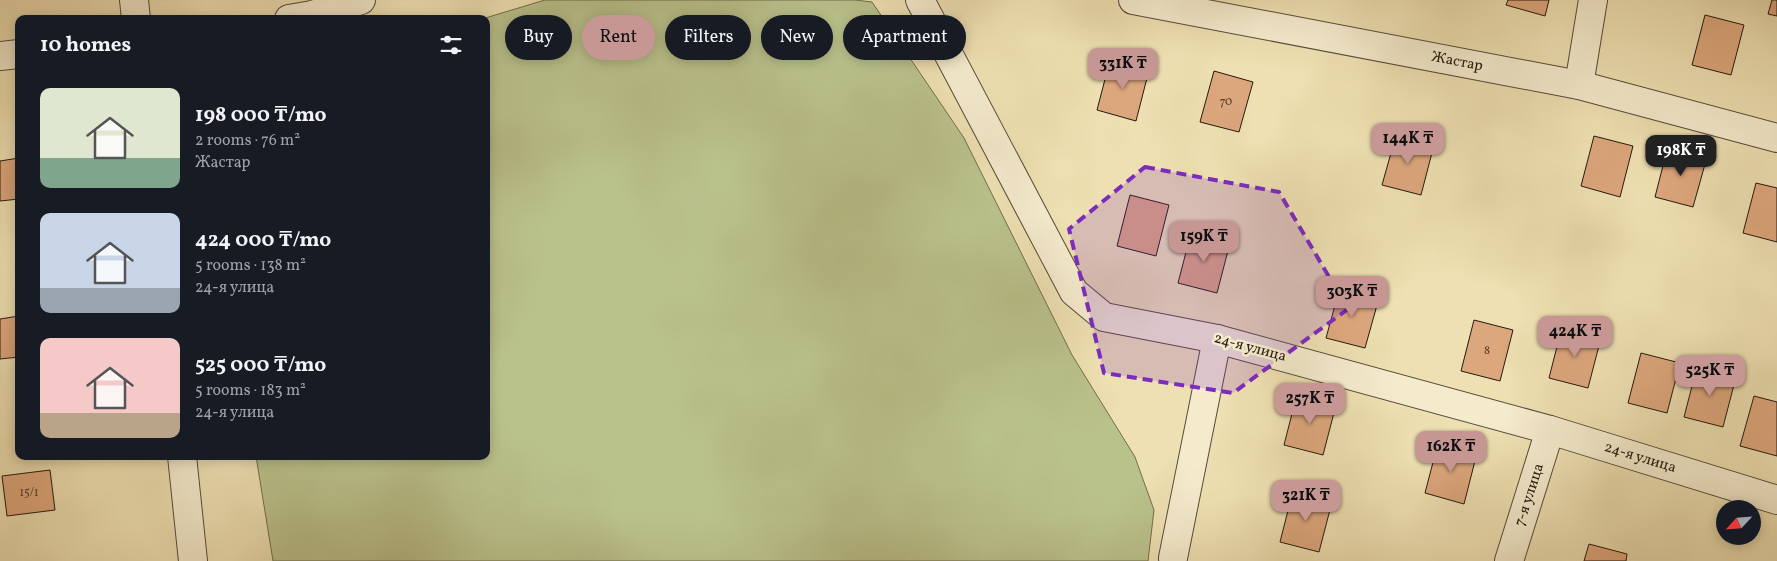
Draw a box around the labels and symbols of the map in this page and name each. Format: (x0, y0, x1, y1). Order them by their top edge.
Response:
street label: Жастар (1429, 47, 1485, 77)
pin: 331K ₸ (1082, 48, 1164, 90)
house number: 70 (1220, 94, 1232, 110)
pin: 144K ₸ (1367, 122, 1449, 165)
pin: 198K ₸ (1640, 134, 1722, 177)
pin: 159K ₸ (1163, 220, 1245, 263)
pin: 303K ₸ (1311, 276, 1393, 318)
pin: 424K ₸ (1534, 316, 1616, 358)
street label: 24-я улица (1211, 328, 1289, 368)
house number: 8 (1484, 343, 1490, 359)
pin: 525K ₸ (1669, 354, 1751, 397)
pin: 257K ₸ (1269, 382, 1351, 425)
pin: 162K ₸ (1410, 430, 1492, 473)
street label: 24-я улица (1601, 437, 1679, 479)
street label: 7-я улица (1510, 461, 1550, 529)
pin: 321K ₸ (1265, 480, 1347, 522)
house number: 15/1 (19, 485, 39, 501)
north arrow (1716, 500, 1761, 545)

